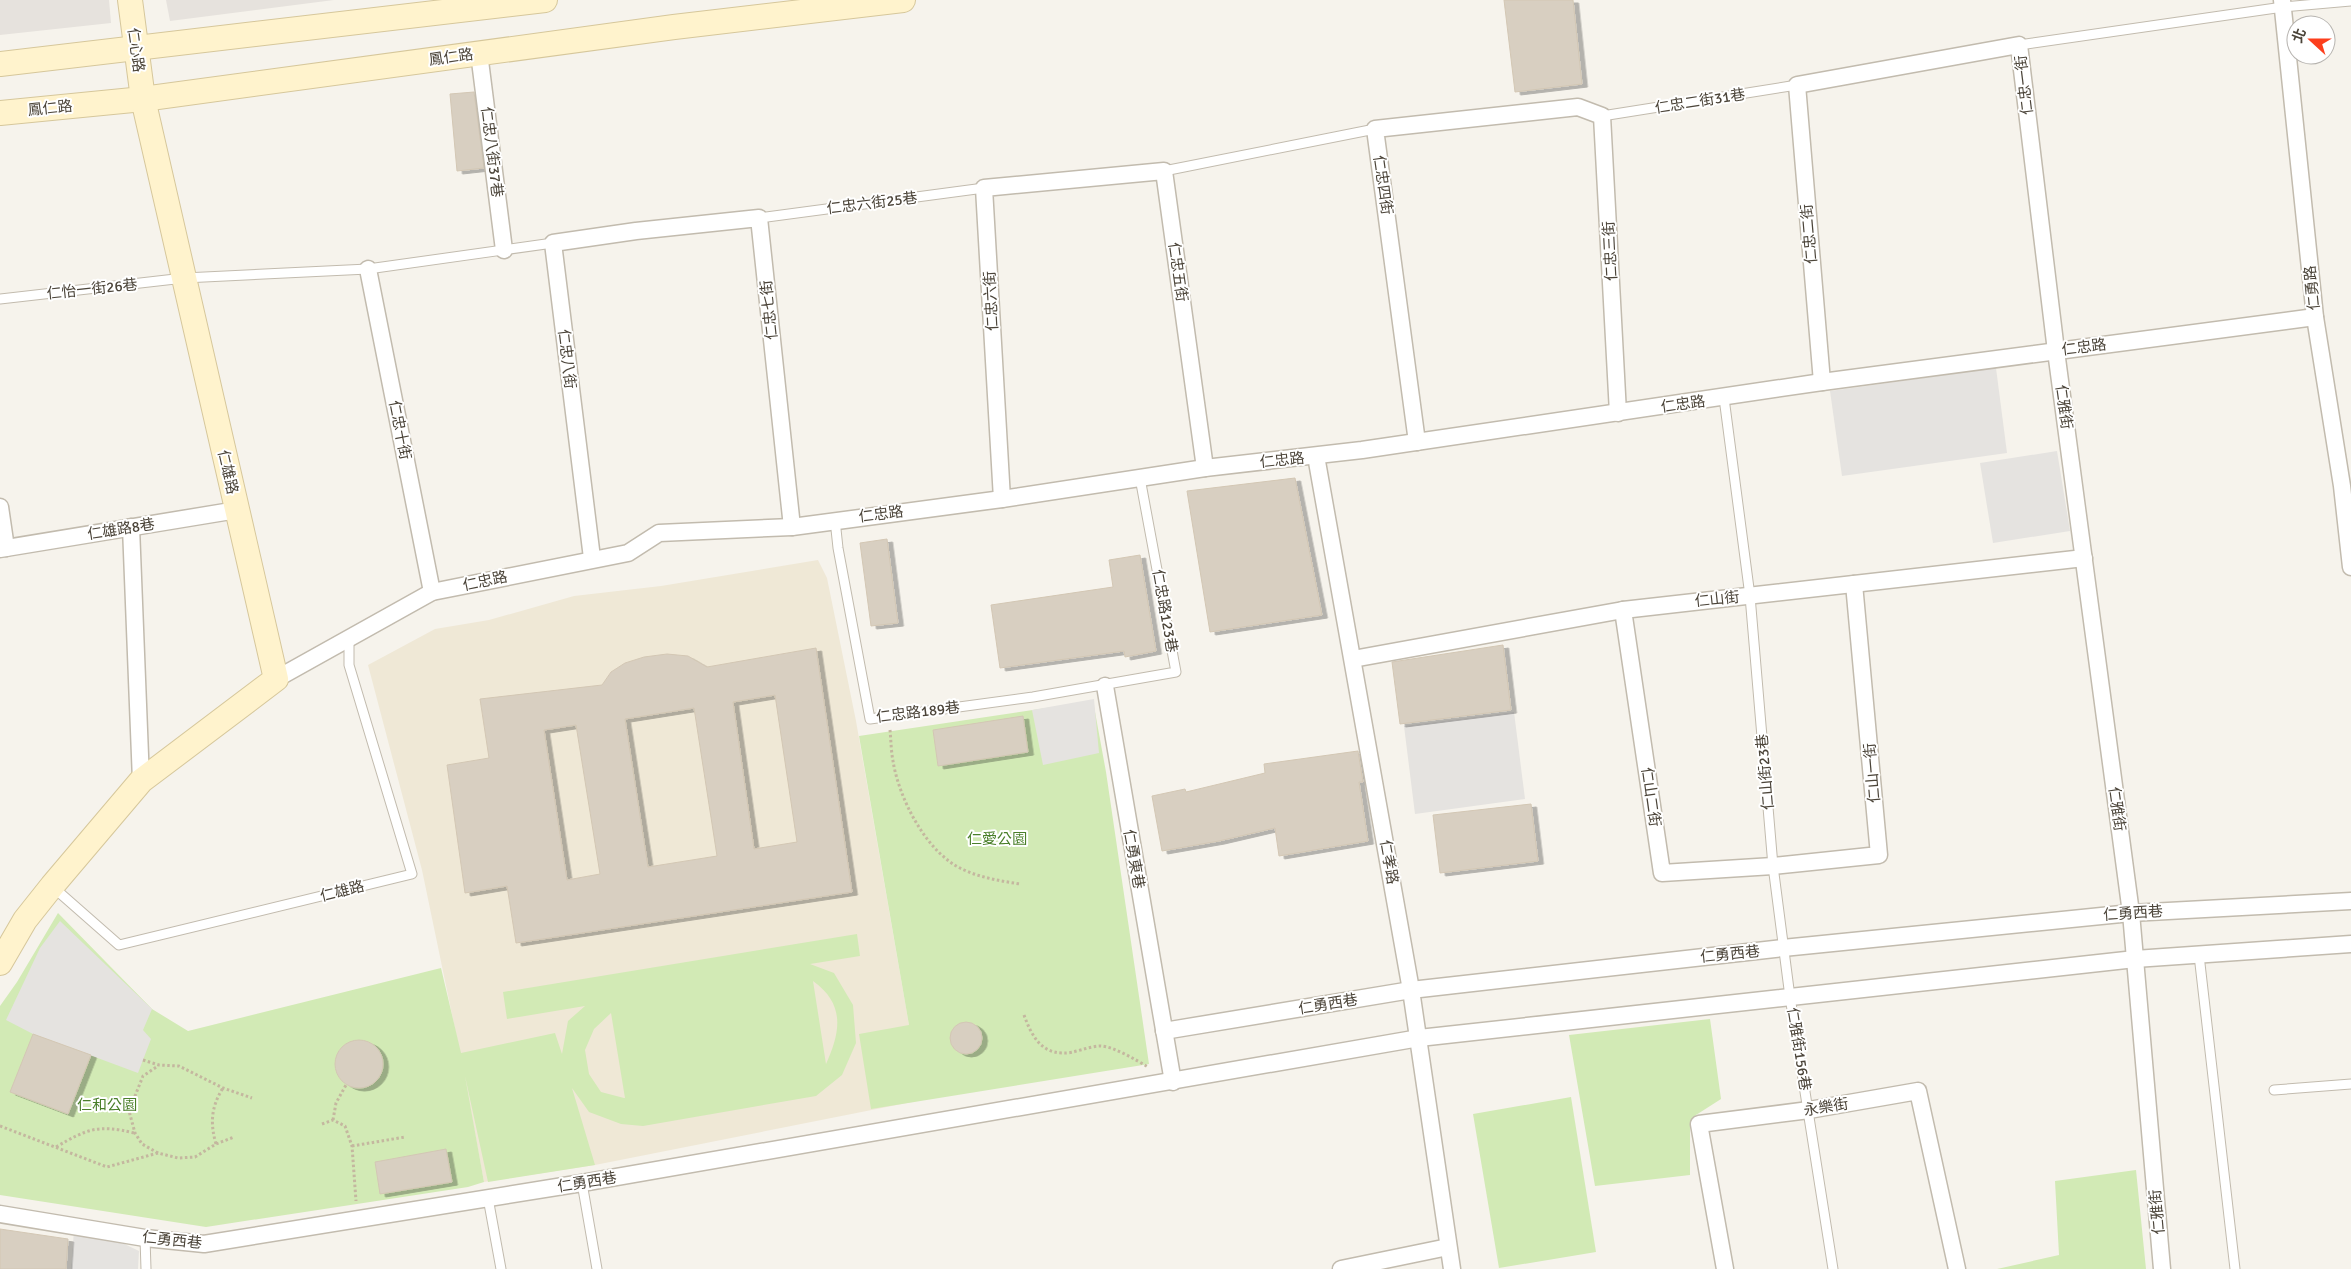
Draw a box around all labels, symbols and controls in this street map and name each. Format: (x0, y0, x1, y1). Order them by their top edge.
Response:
north arrow (2286, 15, 2336, 65)
street label: 仁心路 (124, 26, 148, 74)
text: 北 (2289, 26, 2310, 45)
street label: 鳳仁路 (427, 45, 475, 69)
street label: 仁忠一街 (2011, 54, 2037, 116)
street label: 仁忠二街31巷 (1654, 85, 1746, 117)
street label: 鳳仁路 (27, 97, 73, 119)
street label: 仁忠八街37巷 (478, 106, 506, 198)
street label: 仁忠四街 (1370, 154, 1396, 216)
street label: 仁忠六街25巷 (826, 189, 918, 217)
street label: 仁忠二街 (1797, 203, 1821, 265)
street label: 仁忠三街 (1599, 221, 1621, 281)
street label: 仁忠五街 (1165, 241, 1191, 303)
street label: 仁勇路 (2301, 265, 2323, 311)
street label: 仁忠六街 (980, 271, 1002, 331)
street label: 仁怡一街26巷 (46, 275, 138, 303)
street label: 仁忠七街 (757, 279, 781, 341)
street label: 仁忠八街 (554, 328, 580, 390)
street label: 仁忠路 (2061, 335, 2107, 359)
street label: 仁雅街 (2052, 383, 2076, 431)
street label: 仁忠路 (1659, 392, 1707, 416)
street label: 仁忠十街 (385, 399, 415, 461)
street label: 仁雄路 (214, 448, 242, 496)
street label: 仁忠路 (1259, 449, 1305, 471)
street label: 仁忠路 (858, 502, 904, 526)
street label: 仁雄路8巷 (86, 515, 156, 543)
street label: 仁忠路 (461, 568, 509, 594)
street label: 仁忠路123巷 (1149, 568, 1181, 654)
street label: 仁山街 (1694, 588, 1740, 610)
street label: 仁忠路189巷 (875, 698, 961, 726)
street label: 仁山街23巷 (1753, 733, 1777, 811)
street label: 仁山一街 (1860, 742, 1884, 804)
street label: 仁山二街 (1638, 766, 1664, 828)
street label: 仁雅街 (2105, 785, 2129, 833)
street label: 仁勇東巷 (1120, 828, 1148, 890)
park label: 仁愛公園 (967, 830, 1027, 848)
street label: 仁孝路 (1376, 838, 1402, 886)
street label: 仁雄路 (318, 877, 366, 905)
street label: 仁勇西巷 (2102, 902, 2164, 924)
street label: 仁勇西巷 (1699, 942, 1761, 966)
street label: 仁勇西巷 (1297, 990, 1359, 1018)
street label: 仁雅街156巷 (1784, 1006, 1814, 1092)
street label: 永樂街 (1802, 1095, 1850, 1119)
park label: 仁和公園 (77, 1096, 137, 1114)
street label: 仁勇西巷 (556, 1168, 618, 1196)
street label: 仁雅街 (2146, 1189, 2168, 1235)
street label: 仁勇西巷 (141, 1228, 203, 1252)

